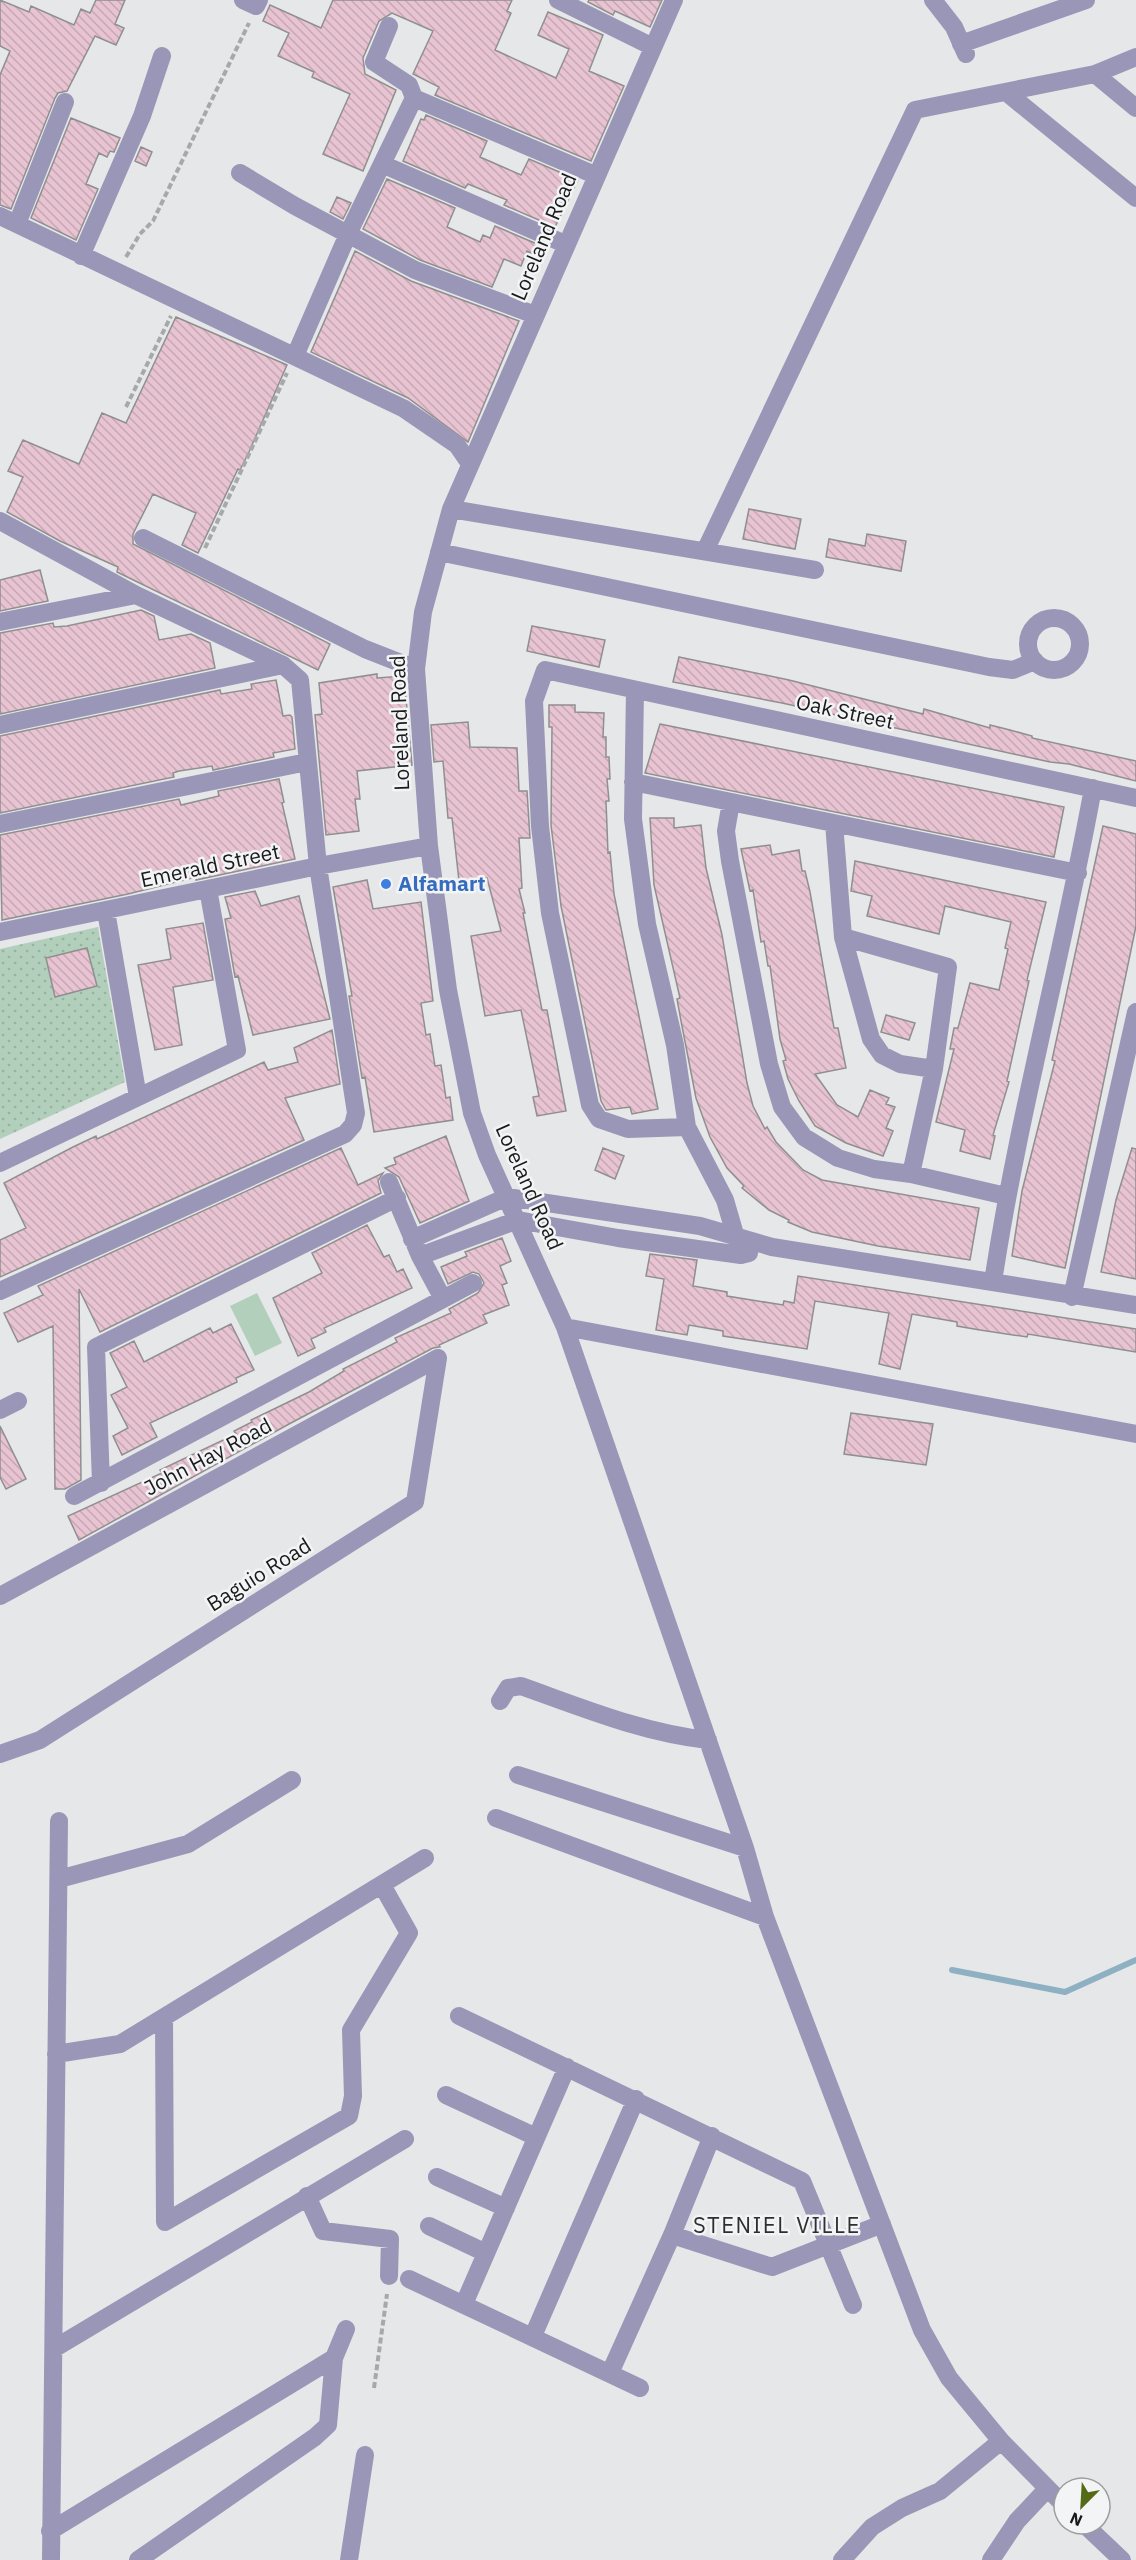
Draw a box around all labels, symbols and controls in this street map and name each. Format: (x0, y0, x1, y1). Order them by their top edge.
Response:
street label: Loreland Road (504, 169, 582, 304)
street label: Loreland Road (383, 655, 415, 791)
street label: Oak Street (794, 687, 897, 735)
street label: Emerald Street (138, 837, 282, 893)
place label: Alfamart (398, 869, 486, 897)
marker: Alfamart (379, 877, 393, 891)
street label: Loreland Road (490, 1119, 570, 1254)
street label: John Hay Road (139, 1411, 276, 1502)
street label: Baguio Road (201, 1531, 316, 1617)
district label: STENIEL VILLE (693, 2210, 861, 2239)
north arrow (1052, 2476, 1112, 2536)
text: N (1067, 2508, 1085, 2531)

